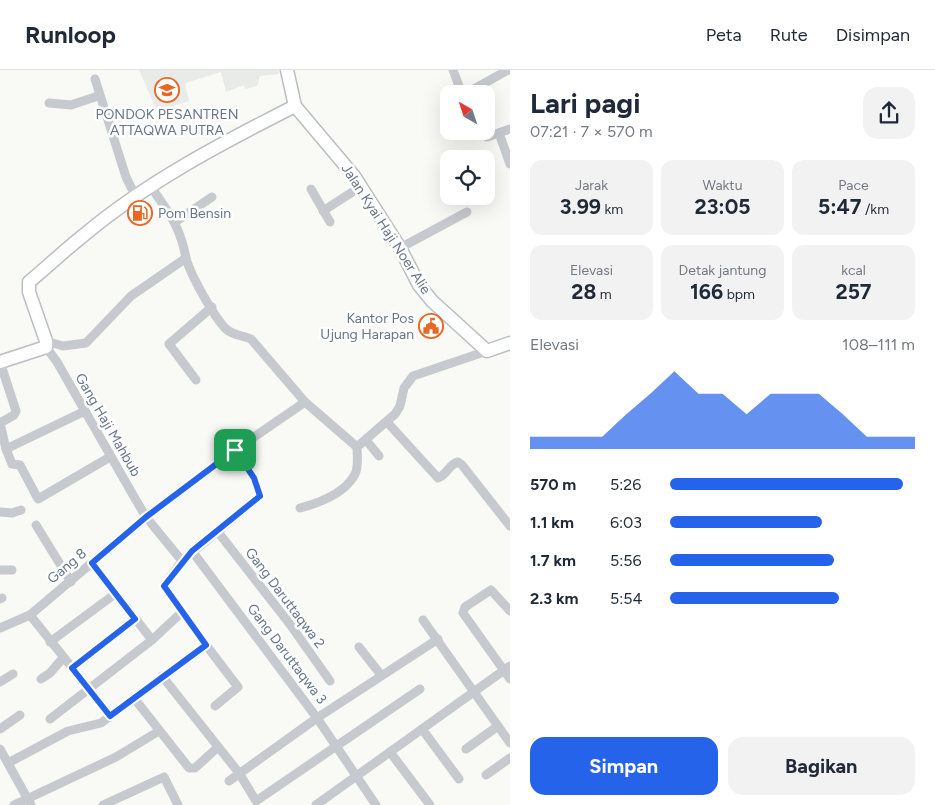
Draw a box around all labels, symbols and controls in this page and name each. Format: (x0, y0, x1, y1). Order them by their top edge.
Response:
text: Runloop (25, 20, 116, 49)
text: Peta (706, 24, 742, 46)
text: Rute (770, 24, 808, 46)
text: Disimpan (836, 24, 910, 46)
school or university icon: PONDOK PESANTREN ATTAQWA PUTRA (154, 77, 180, 103)
north arrow (440, 85, 495, 140)
map controls (440, 85, 495, 205)
text: Lari pagi (530, 86, 641, 120)
button: share (863, 87, 915, 139)
place label: PONDOK PESANTREN ATTAQWA PUTRA (95, 106, 239, 139)
text: 07:21 · 7 × 570 m (530, 122, 653, 141)
button: locate (440, 150, 495, 205)
street label: Jalan Kyai Haji Noer Alie (338, 161, 435, 298)
text: Jarak (575, 177, 608, 194)
text: Waktu (703, 177, 742, 194)
text: Pace (838, 177, 869, 194)
text: 3.99 (560, 194, 601, 219)
text: 23:05 (695, 194, 750, 219)
text: 5:47 (818, 194, 861, 219)
fuel station icon: Pom Bensin (127, 200, 153, 226)
text: km (601, 201, 623, 218)
text: /km (861, 201, 889, 218)
place label: Pom Bensin (158, 205, 231, 222)
text: Elevasi (570, 262, 613, 279)
text: Detak jantung (679, 262, 766, 279)
text: kcal (841, 262, 866, 279)
text: 28 (571, 279, 596, 304)
text: 166 (690, 279, 723, 304)
text: 257 (835, 279, 872, 304)
text: m (596, 286, 612, 303)
text: bpm (723, 286, 755, 303)
place label: Kantor Pos Ujung Harapan (320, 310, 414, 343)
public building icon: Kantor Pos Ujung Harapan (418, 313, 444, 339)
text: Elevasi (530, 335, 579, 354)
text: 108–111 m (842, 335, 915, 354)
street label: Gang Haji Mahbub (72, 370, 144, 480)
pin (214, 429, 256, 471)
icon: arrive (221, 436, 249, 464)
text: 570 m (530, 475, 576, 494)
text: 5:26 (610, 475, 641, 494)
text: 1.1 km (530, 513, 574, 532)
text: 6:03 (610, 513, 642, 532)
street label: Gang Daruttaqwa 2 (242, 544, 328, 652)
street label: Gang 8 (44, 545, 90, 587)
text: 1.7 km (530, 551, 576, 570)
text: 5:56 (610, 551, 642, 570)
text: 2.3 km (530, 589, 579, 608)
text: 5:54 (610, 589, 642, 608)
street label: Gang Daruttaqwa 3 (244, 600, 330, 708)
button: Simpan (530, 737, 718, 795)
button: Bagikan (728, 737, 915, 795)

